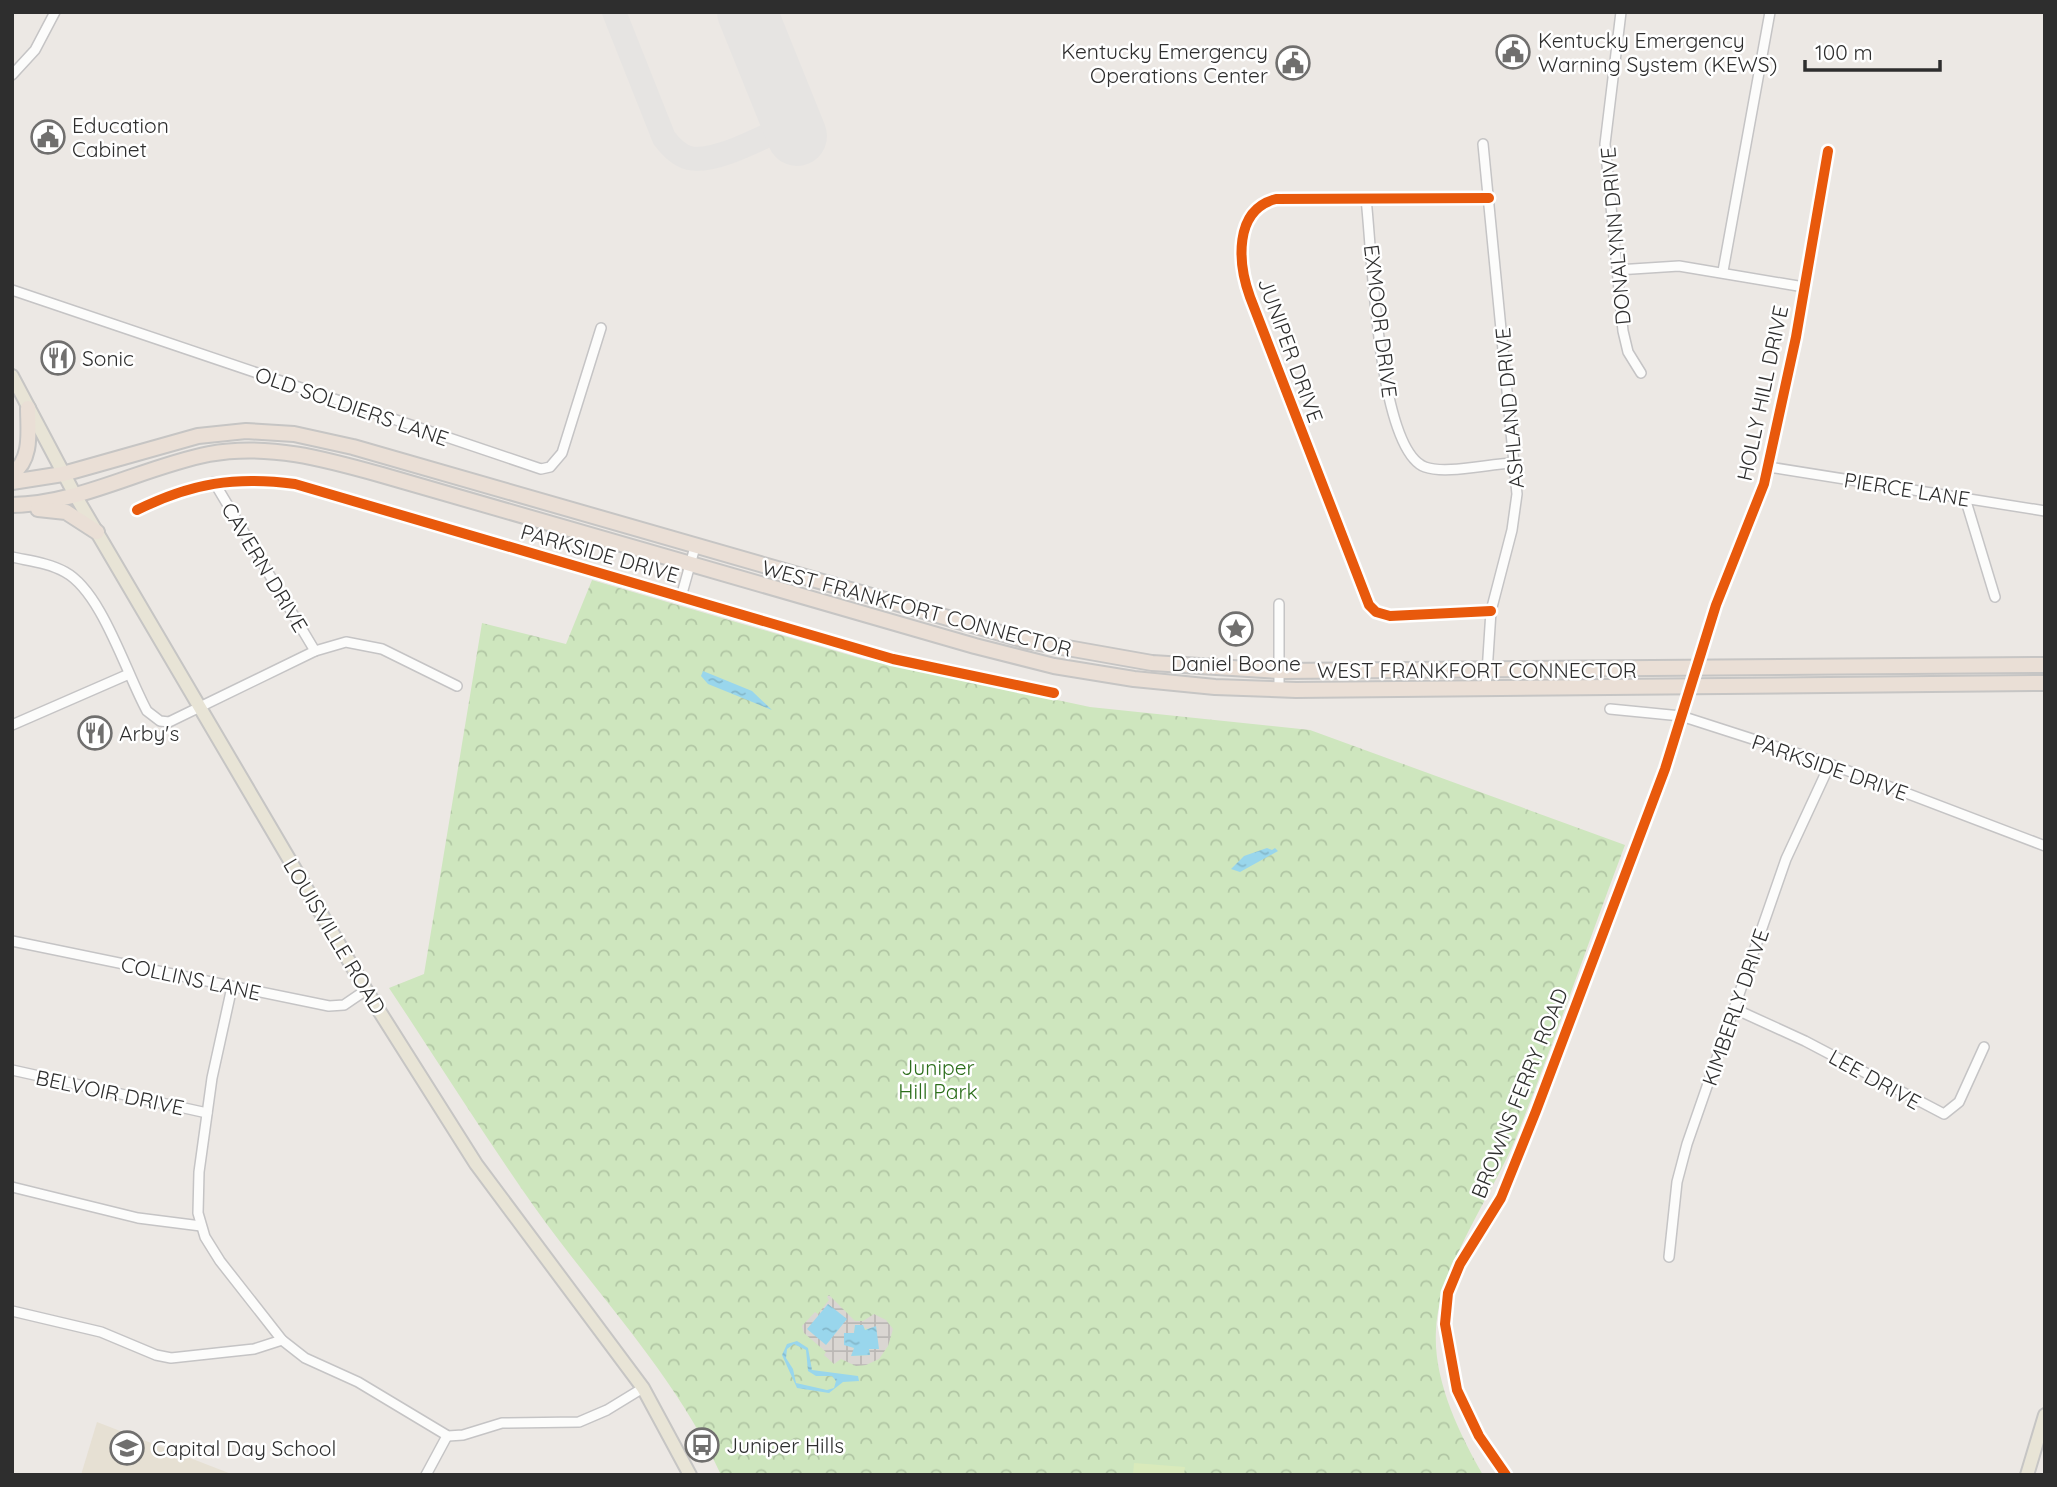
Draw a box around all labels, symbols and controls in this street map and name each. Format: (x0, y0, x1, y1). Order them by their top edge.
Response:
place label: Kentucky Emergency Warning System (KEWS) (1538, 27, 1777, 77)
scale bar (1805, 28, 1940, 72)
public building icon: Kentucky Emergency Warning System (KEWS) (1494, 33, 1532, 71)
place label: Kentucky Emergency Operations Center (1061, 38, 1268, 88)
text: 100 m (1815, 39, 1873, 65)
public building icon: Kentucky Emergency Operations Center (1274, 44, 1312, 82)
place label: Education Cabinet (72, 112, 169, 162)
public building icon: Education Cabinet (29, 118, 67, 156)
street label: DONALYNN DRIVE (1594, 146, 1636, 326)
street label: EXMOOR DRIVE (1359, 243, 1403, 399)
street label: JUNIPER DRIVE (1253, 274, 1329, 426)
street label: HOLLY HILL DRIVE (1731, 303, 1793, 483)
street label: ASHLAND DRIVE (1489, 326, 1529, 490)
restaurant icon: Sonic (39, 339, 77, 377)
place label: Sonic (82, 345, 134, 371)
street label: OLD SOLDIERS LANE (252, 361, 452, 451)
street label: PIERCE LANE (1842, 466, 1972, 512)
street label: CAVERN DRIVE (216, 497, 314, 637)
street label: PARKSIDE DRIVE (518, 518, 682, 588)
street label: WEST FRANKFORT CONNECTOR (759, 554, 1075, 662)
place icon: Daniel Boone (1217, 610, 1255, 648)
place label: Daniel Boone (1171, 650, 1301, 676)
street label: WEST FRANKFORT CONNECTOR (1317, 657, 1637, 683)
restaurant icon: Arby's (76, 714, 114, 752)
place label: Arby's (119, 720, 179, 746)
street label: PARKSIDE DRIVE (1749, 728, 1911, 806)
street label: LOUISVILLE ROAD (278, 854, 392, 1018)
street label: KIMBERLY DRIVE (1696, 925, 1774, 1089)
street label: COLLINS LANE (119, 951, 263, 1005)
street label: BROWNS FERRY ROAD (1465, 984, 1573, 1202)
street label: LEE DRIVE (1824, 1043, 1926, 1115)
park label: Juniper Hill Park (898, 1054, 978, 1104)
street label: BELVOIR DRIVE (33, 1064, 187, 1120)
bus stop icon: Juniper Hills (683, 1426, 721, 1464)
school or university icon: Capital Day School (108, 1429, 146, 1467)
place label: Juniper Hills (726, 1432, 844, 1458)
place label: Capital Day School (152, 1435, 336, 1461)

